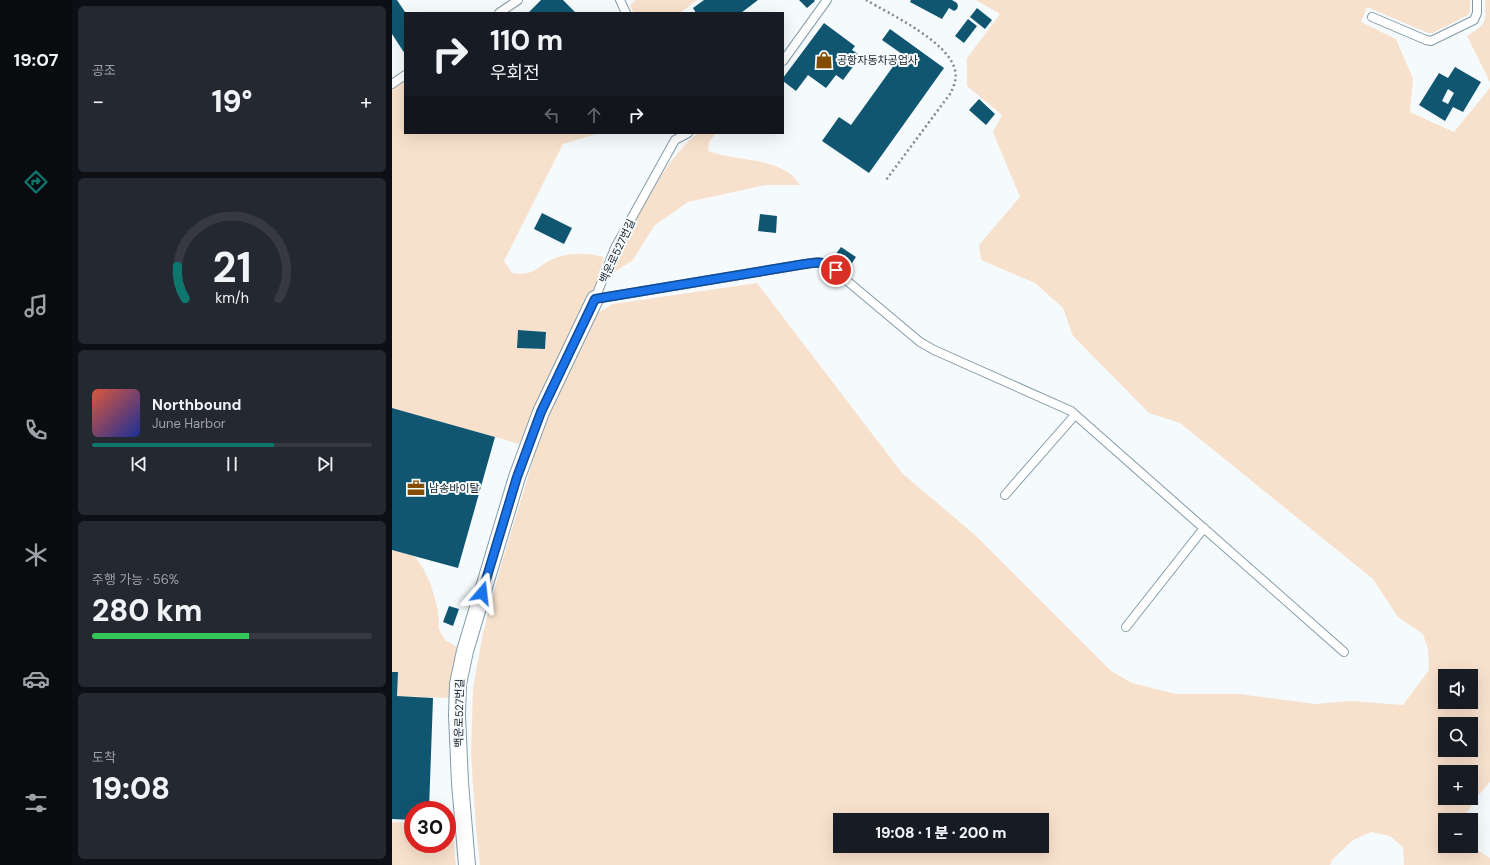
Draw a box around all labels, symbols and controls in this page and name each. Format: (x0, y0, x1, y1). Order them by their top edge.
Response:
text: 110 m (490, 22, 563, 59)
icon: right (424, 28, 476, 80)
text: 19:07 (14, 48, 58, 72)
shop icon: 공항자동차공업사 (814, 50, 834, 70)
place label: 공항자동차공업사 (837, 53, 918, 67)
text: 우회전 (490, 61, 540, 85)
text: 공조 (92, 62, 116, 79)
text: 19° (211, 82, 253, 121)
text: − (92, 87, 104, 116)
text: + (360, 87, 372, 116)
icon: left (541, 104, 563, 126)
icon: ahead (583, 104, 605, 126)
icon: right (625, 104, 647, 126)
icon: directions (22, 168, 50, 196)
street label: 백운로527번길 (596, 217, 638, 285)
text: 21 (212, 240, 252, 294)
pin (819, 253, 853, 287)
icon: arrive (825, 259, 847, 281)
text: km/h (215, 288, 249, 306)
icon: music (22, 292, 50, 320)
text: Northbound (152, 395, 241, 415)
text: June Harbor (152, 415, 226, 432)
icon: phone (22, 416, 50, 444)
icon: previous (128, 453, 150, 475)
icon: pause (221, 453, 243, 475)
icon: next (314, 453, 336, 475)
office icon: 남송바이탈 (406, 478, 426, 498)
place label: 남송바이탈 (429, 481, 480, 495)
icon: climate (22, 541, 50, 569)
text: 주행 가능 · 56% (92, 571, 179, 588)
position arrow (461, 572, 503, 614)
text: 280 km (92, 591, 202, 630)
icon: car (22, 665, 50, 693)
map controls (1438, 669, 1478, 853)
button: sound (1438, 669, 1478, 709)
street label: 백운로527번길 (451, 678, 467, 748)
button: search (1438, 717, 1478, 757)
text: 도착 (92, 749, 116, 766)
button: + (1438, 765, 1478, 805)
text: 19:08 (92, 769, 170, 808)
icon: filters (22, 789, 50, 817)
speed limit sign: 30 (404, 801, 456, 853)
button: − (1438, 813, 1478, 853)
text: 19:08 · 1 분 · 200 m (875, 823, 1007, 843)

